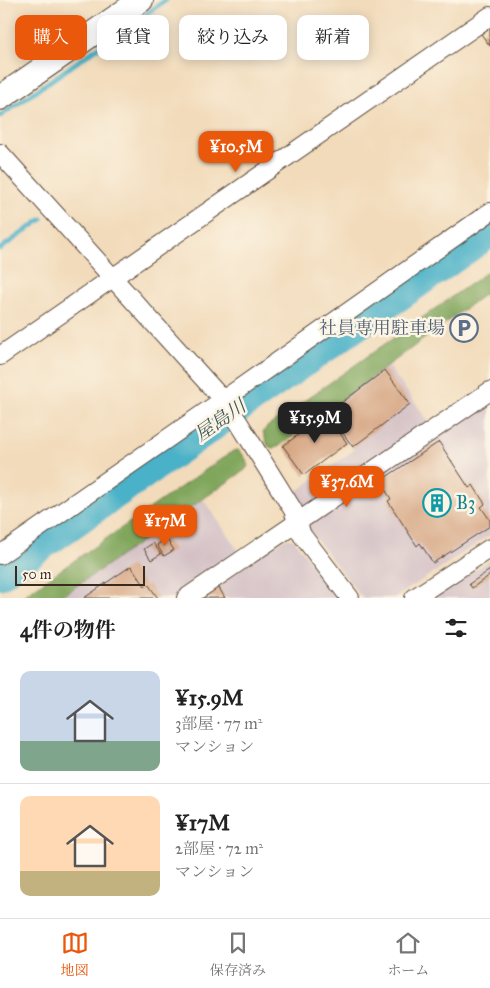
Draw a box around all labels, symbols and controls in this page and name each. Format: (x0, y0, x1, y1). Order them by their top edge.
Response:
chip: 購入 (15, 15, 87, 60)
chip: 賃貸 (97, 15, 169, 60)
chip: 絞り込み (179, 15, 287, 60)
chip: 新着 (297, 15, 369, 60)
pin: ¥10.5M (195, 130, 277, 173)
text: ¥10.5M (209, 137, 263, 156)
parking icon: 社員専用駐車場 (449, 313, 479, 343)
place label: 社員専用駐車場 (319, 317, 445, 339)
water label: 屋島川 (190, 393, 252, 446)
pin: ¥15.9M (274, 402, 356, 444)
text: ¥15.9M (289, 408, 341, 427)
pin: ¥37.6M (306, 466, 388, 508)
text: ¥37.6M (320, 472, 374, 491)
building icon: B3 (422, 488, 452, 518)
place label: B3 (456, 492, 475, 514)
pin: ¥17M (135, 504, 195, 547)
text: ¥17M (144, 511, 186, 530)
scale bar (15, 563, 145, 586)
text: 50 m (22, 566, 51, 583)
icon: filters (442, 614, 470, 642)
text: 4件の物件 (20, 617, 116, 643)
text: ¥15.9M (175, 685, 243, 711)
icon: home (60, 691, 120, 751)
text: 3部屋 · 77 m² (175, 714, 262, 733)
text: マンション (175, 737, 254, 756)
text: ¥17M (175, 810, 230, 836)
icon: home (60, 816, 120, 876)
text: 2部屋 · 72 m² (175, 839, 263, 858)
text: マンション (175, 862, 254, 881)
tab: 地図 (61, 929, 89, 979)
tab: 保存済み (210, 929, 266, 979)
tab: ホーム (387, 929, 429, 979)

